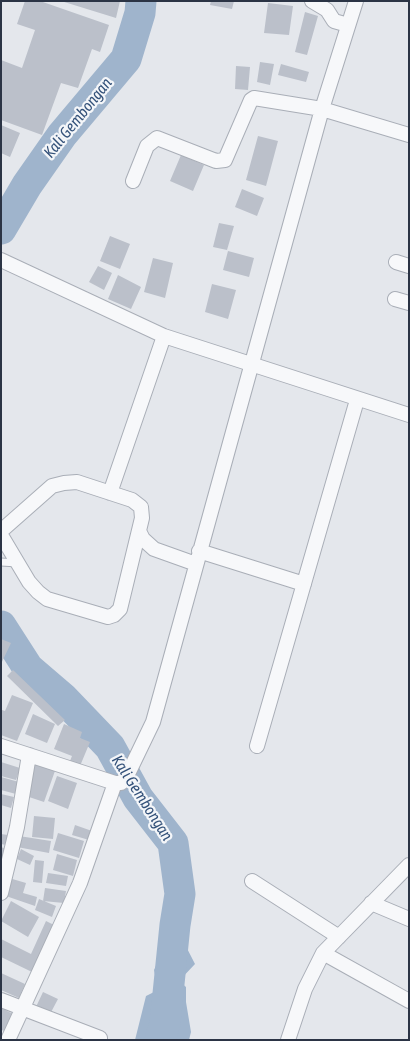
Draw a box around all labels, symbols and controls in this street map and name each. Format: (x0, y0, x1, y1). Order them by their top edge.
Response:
water label: Kali Gembongan (40, 74, 116, 162)
water label: Kali Gembongan (107, 752, 177, 844)

